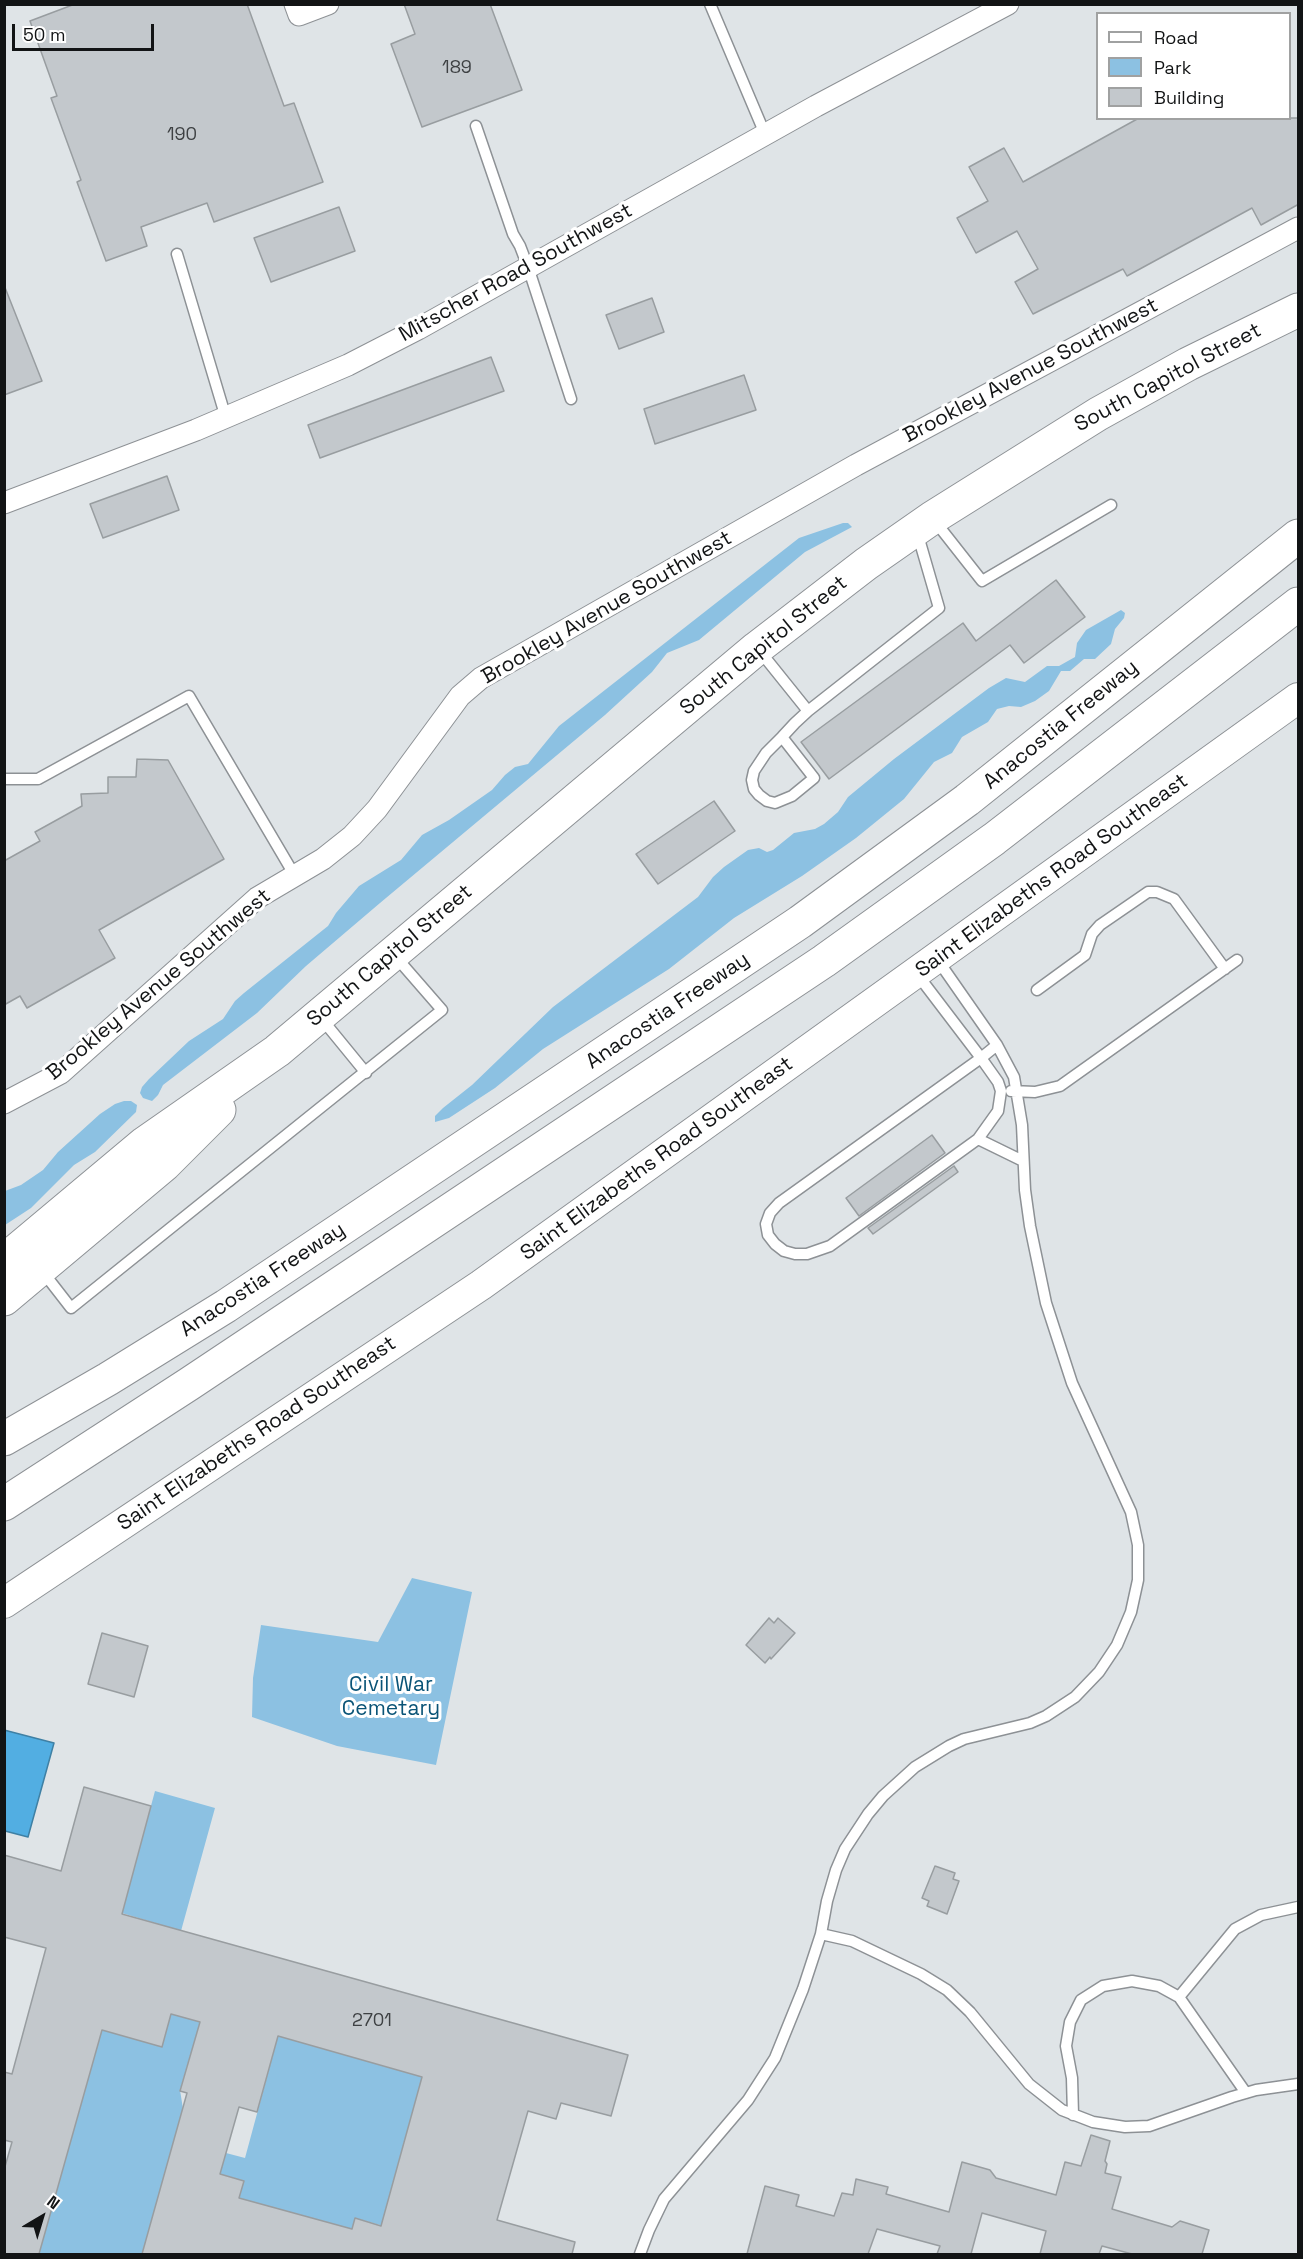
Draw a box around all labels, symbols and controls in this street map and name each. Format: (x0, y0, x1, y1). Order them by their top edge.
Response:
scale bar (15, 12, 158, 50)
legend (1096, 12, 1291, 120)
text: 50 m (23, 23, 65, 46)
text: Road (1154, 26, 1198, 49)
text: Park (1154, 56, 1191, 79)
house number: 189 (442, 57, 472, 79)
text: Building (1154, 86, 1224, 109)
house number: 190 (167, 124, 197, 146)
street label: Mitscher Road Southwest (395, 198, 637, 348)
street label: Brookley Avenue Southwest (899, 293, 1163, 449)
street label: South Capitol Street (1070, 318, 1266, 438)
street label: Brookley Avenue Southwest (477, 526, 737, 690)
street label: South Capitol Street (675, 571, 853, 721)
street label: Anacostia Freeway (979, 655, 1143, 795)
street label: Saint Elizabeths Road Southeast (911, 769, 1193, 983)
street label: South Capitol Street (302, 880, 478, 1032)
street label: Brookley Avenue Southwest (42, 884, 276, 1086)
street label: Anacostia Freeway (582, 947, 754, 1075)
street label: Saint Elizabeths Road Southeast (516, 1052, 798, 1266)
street label: Anacostia Freeway (176, 1217, 350, 1343)
street label: Saint Elizabeths Road Southeast (113, 1331, 401, 1537)
park label: Civil War Cemetary (342, 1672, 440, 1722)
house number: 2701 (352, 2010, 392, 2032)
north arrow (12, 2187, 72, 2247)
text: N (43, 2191, 64, 2214)

